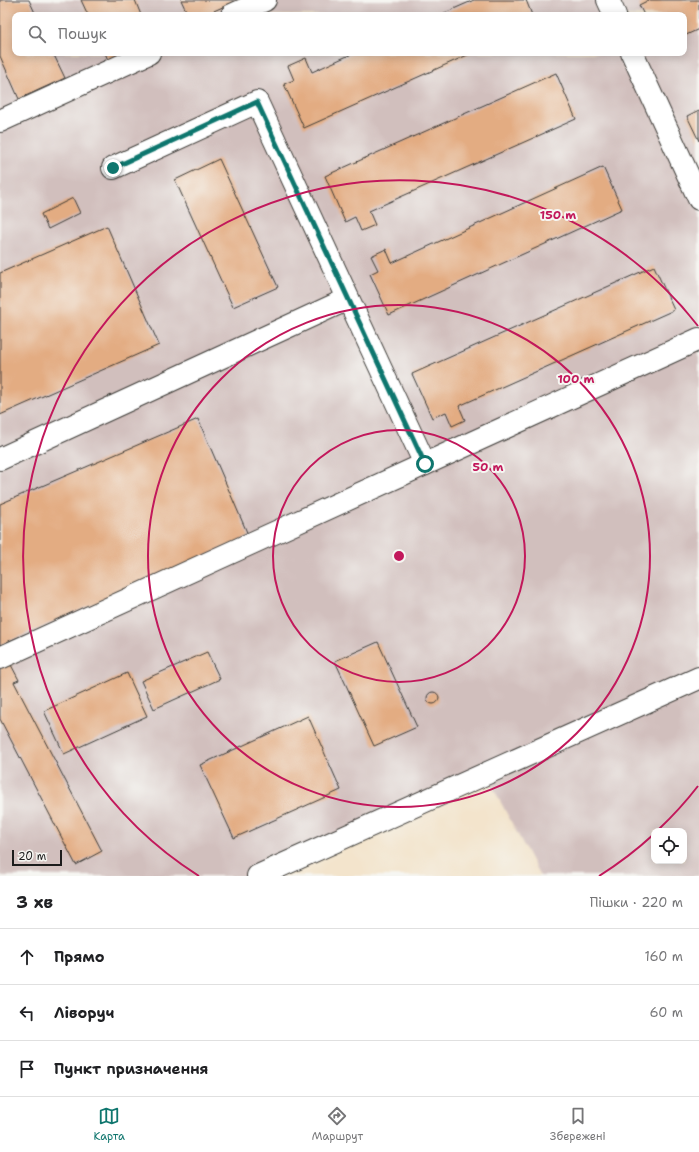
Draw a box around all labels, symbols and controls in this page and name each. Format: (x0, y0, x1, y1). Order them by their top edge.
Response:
search box (12, 12, 687, 56)
icon: search (26, 23, 48, 45)
text: Пошук (58, 24, 107, 44)
route end (104, 159, 122, 177)
text: 150 m (540, 207, 576, 223)
text: 100 m (558, 371, 595, 387)
route start (416, 455, 434, 473)
text: 50 m (473, 459, 504, 475)
centre of rings (392, 549, 406, 563)
map controls (651, 828, 687, 864)
button: locate (651, 828, 687, 864)
scale bar (12, 848, 62, 867)
text: 20 m (18, 849, 46, 864)
text: 3 хв (16, 891, 53, 913)
text: Пішки · 220 m (590, 894, 683, 911)
icon: ahead (16, 946, 38, 968)
text: Прямо (54, 947, 104, 967)
text: 160 m (645, 948, 683, 965)
icon: left (16, 1002, 38, 1024)
text: Ліворуч (54, 1003, 114, 1023)
text: 60 m (650, 1004, 683, 1021)
icon: arrive (16, 1058, 38, 1080)
text: Пункт призначення (54, 1059, 209, 1079)
tab: Карта (93, 1105, 125, 1144)
tab: Маршрут (312, 1105, 363, 1144)
tab: Збережені (550, 1105, 606, 1144)

